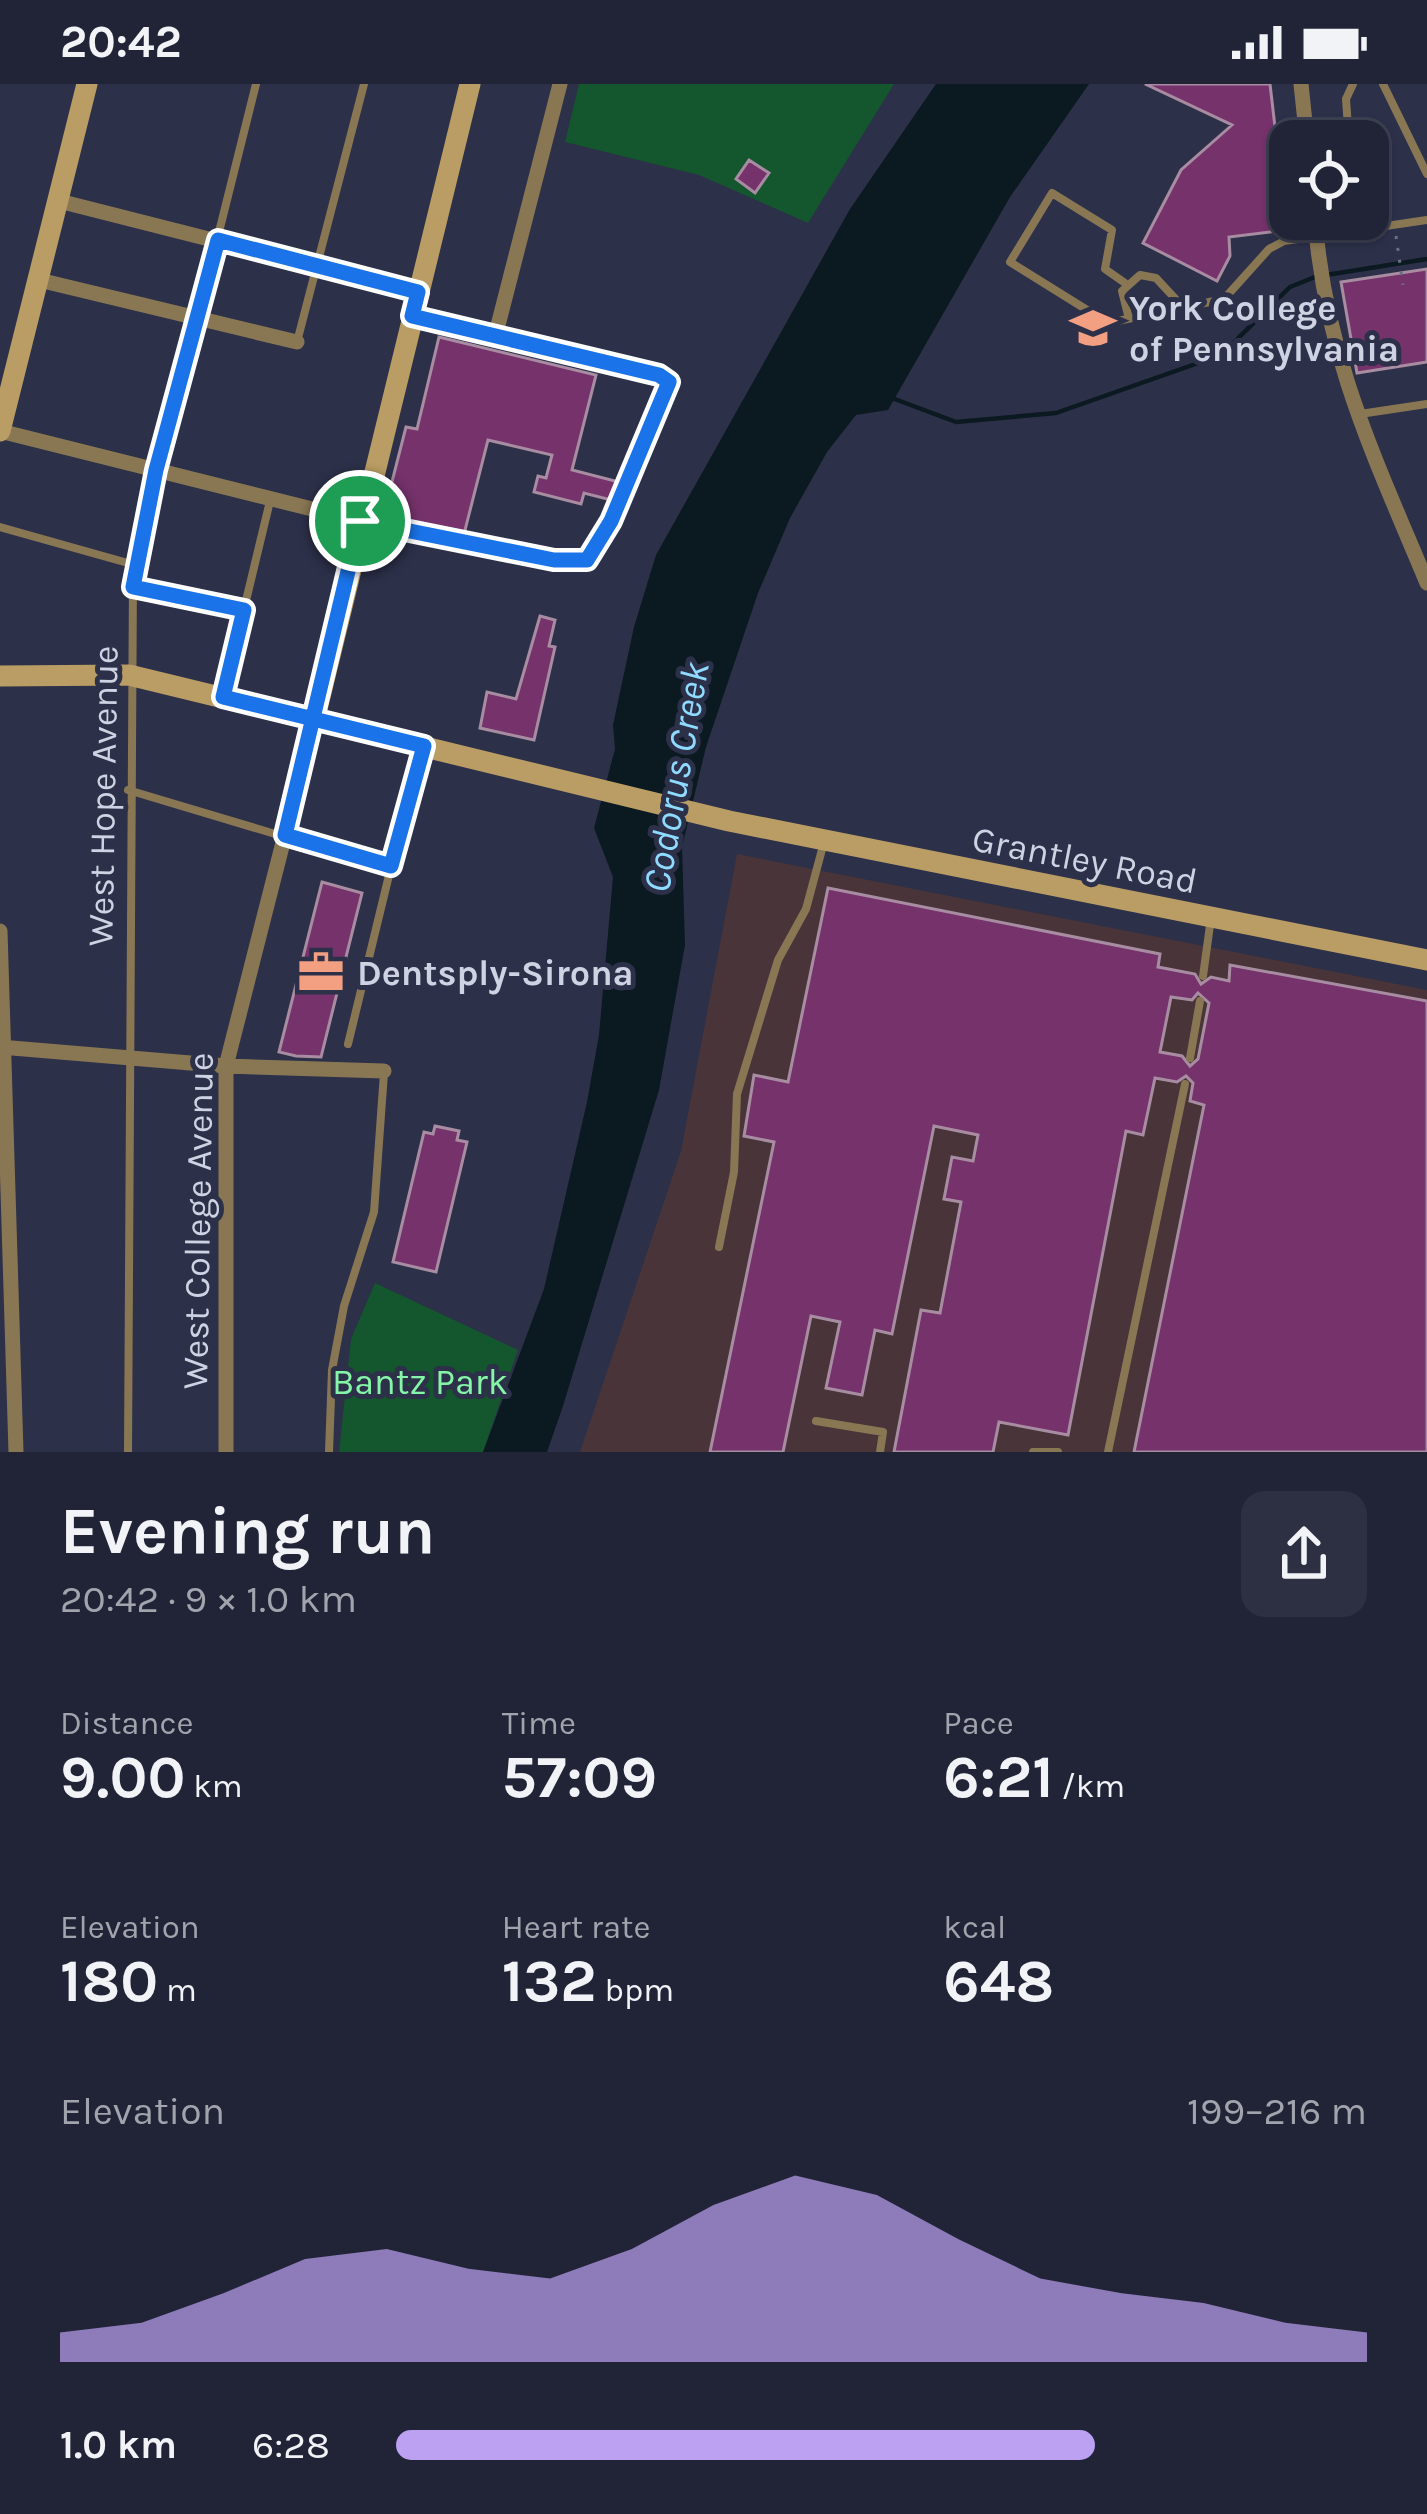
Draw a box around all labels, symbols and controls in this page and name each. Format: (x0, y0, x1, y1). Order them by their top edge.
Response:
text: 20:42 (60, 16, 182, 68)
map controls (1269, 120, 1389, 240)
button: locate (1269, 120, 1389, 240)
place label: York College of Pennsylvania (1129, 287, 1399, 371)
school or university icon: York College of Pennsylvania (1068, 303, 1118, 353)
pin (309, 470, 411, 572)
icon: arrive (327, 488, 393, 554)
street label: West Hope Avenue (79, 645, 127, 947)
water label: Codorus Creek (633, 657, 719, 896)
street label: Grantley Road (969, 818, 1201, 902)
office icon: Dentsply-Sirona (296, 947, 346, 997)
place label: Dentsply-Sirona (357, 952, 634, 995)
street label: West College Avenue (174, 1052, 222, 1390)
park label: Bantz Park (332, 1361, 508, 1403)
button: share (1241, 1491, 1367, 1617)
text: Evening run (60, 1492, 435, 1570)
text: 20:42 · 9 × 1.0 km (60, 1576, 357, 1622)
text: Distance (60, 1704, 193, 1742)
text: Time (502, 1704, 576, 1742)
text: Pace (943, 1704, 1014, 1742)
text: 9.00 (60, 1742, 185, 1812)
text: 57:09 (502, 1742, 657, 1812)
text: 6:21 (943, 1742, 1054, 1812)
text: km (185, 1767, 243, 1805)
text: /km (1054, 1767, 1125, 1805)
text: Elevation (60, 1908, 200, 1946)
text: Heart rate (502, 1908, 650, 1946)
text: kcal (943, 1908, 1006, 1946)
text: 180 (60, 1946, 158, 2016)
text: 132 (502, 1946, 597, 2016)
text: 648 (943, 1946, 1054, 2016)
text: m (158, 1971, 197, 2009)
text: bpm (597, 1971, 674, 2009)
text: Elevation (60, 2088, 225, 2134)
text: 199–216 m (1187, 2088, 1367, 2134)
text: 1.0 km (60, 2422, 177, 2468)
text: 6:28 (252, 2422, 330, 2468)

